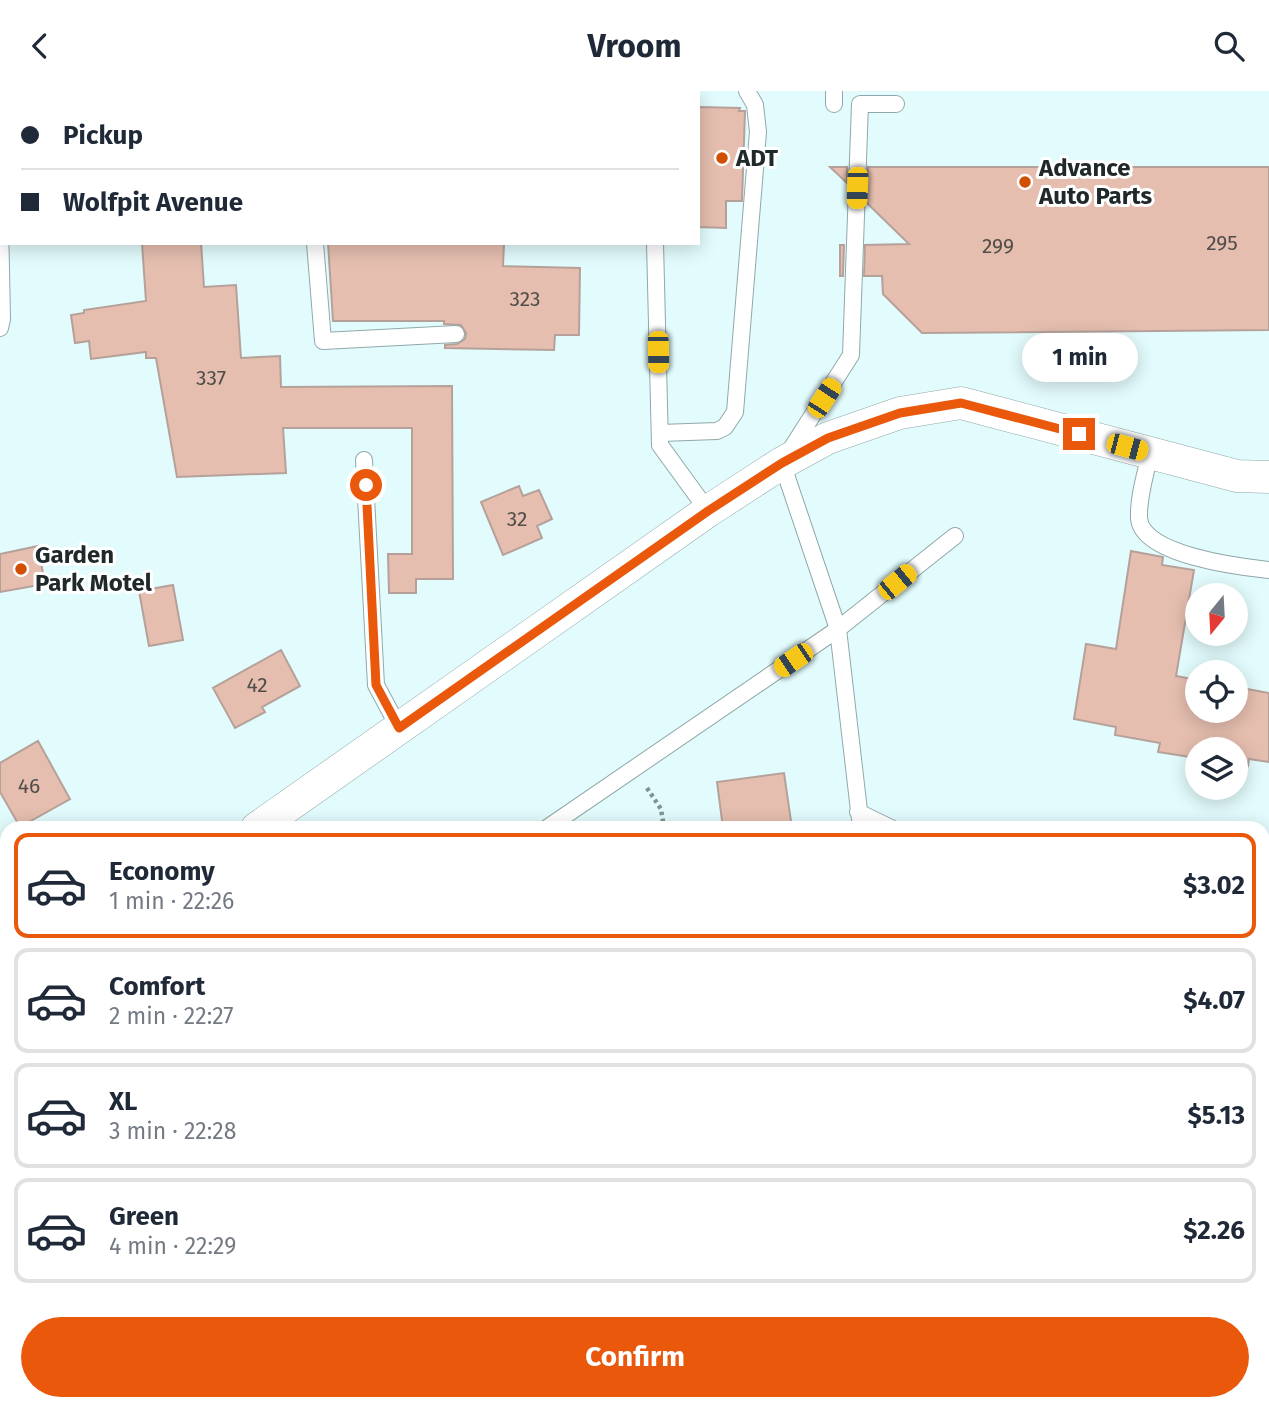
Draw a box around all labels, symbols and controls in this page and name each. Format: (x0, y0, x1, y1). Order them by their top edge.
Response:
icon: back (21, 27, 59, 65)
text: Vroom (587, 27, 682, 65)
icon: search (1210, 27, 1248, 65)
text: Pickup (63, 120, 143, 151)
place label: ADT (735, 144, 778, 172)
marker: ADT (714, 150, 730, 166)
place label: Advance Auto Parts (1038, 154, 1153, 210)
car (846, 167, 869, 209)
marker: Advance Auto Parts (1017, 174, 1033, 190)
text: Wolfpit Avenue (63, 187, 243, 218)
house number: 295 (1206, 230, 1238, 256)
house number: 299 (982, 233, 1014, 259)
house number: 323 (509, 286, 541, 312)
car (648, 331, 669, 373)
callout: 1 min (1021, 333, 1137, 381)
text: 1 min (1052, 343, 1108, 371)
house number: 337 (196, 365, 226, 391)
car (804, 375, 845, 421)
route end (1063, 418, 1095, 450)
car (1104, 431, 1151, 463)
route start (350, 469, 382, 501)
house number: 32 (507, 506, 527, 532)
place label: Garden Park Motel (35, 541, 153, 597)
marker: Garden Park Motel (13, 561, 29, 577)
car (875, 561, 920, 603)
north arrow (1185, 583, 1248, 646)
map controls (1185, 583, 1248, 800)
car (770, 640, 817, 680)
button: locate (1185, 660, 1248, 723)
house number: 42 (246, 672, 268, 698)
button: layers (1185, 737, 1248, 800)
house number: 46 (18, 773, 40, 799)
icon: car (25, 854, 88, 917)
text: Economy (109, 856, 215, 887)
text: $3.02 (1183, 870, 1245, 901)
text: 1 min · 22:26 (109, 887, 234, 915)
icon: car (25, 969, 88, 1032)
text: Comfort (109, 971, 205, 1002)
text: $4.07 (1183, 985, 1245, 1016)
text: 2 min · 22:27 (109, 1002, 234, 1030)
icon: car (25, 1084, 88, 1147)
text: XL (109, 1086, 137, 1117)
text: $5.13 (1188, 1100, 1245, 1131)
text: 3 min · 22:28 (109, 1117, 236, 1145)
icon: car (25, 1199, 88, 1262)
text: Green (109, 1201, 179, 1232)
text: $2.26 (1183, 1215, 1245, 1246)
text: 4 min · 22:29 (109, 1232, 236, 1260)
button: Confirm (21, 1317, 1249, 1397)

